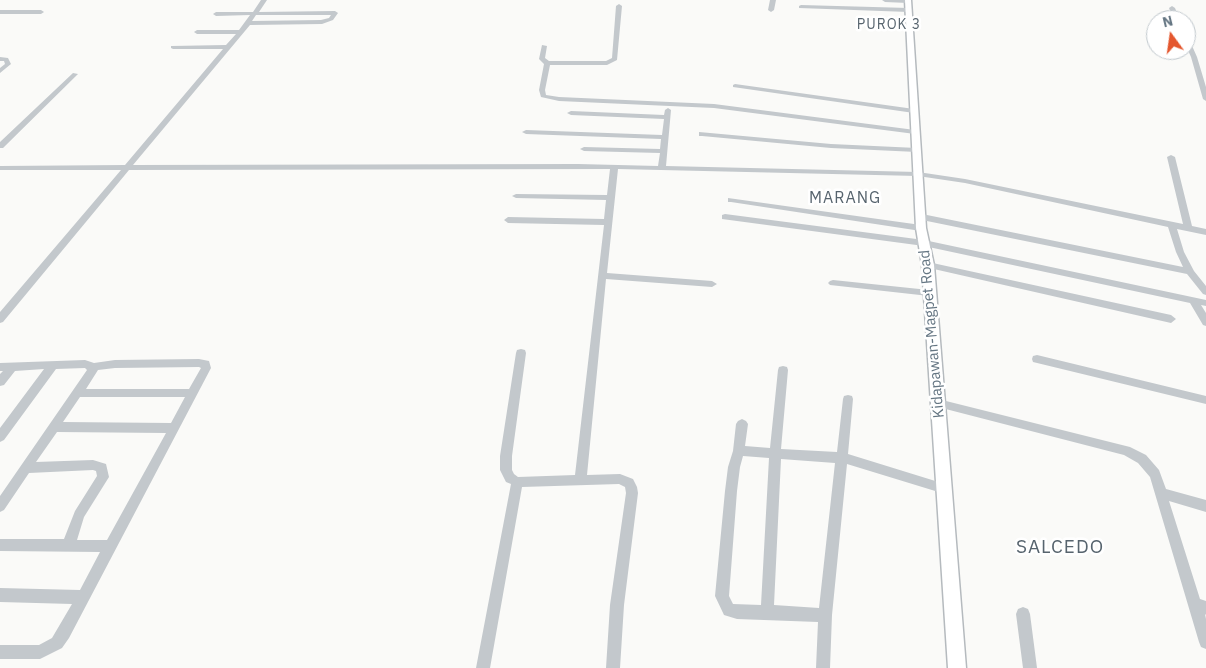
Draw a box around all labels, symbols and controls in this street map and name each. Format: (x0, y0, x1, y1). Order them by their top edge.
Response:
north arrow (1146, 10, 1196, 60)
text: N (1161, 11, 1175, 31)
district label: PUROK 3 (856, 17, 922, 33)
district label: MARANG (808, 188, 882, 208)
street label: Kidapawan-Magpet Road (916, 249, 948, 419)
district label: SALCEDO (1015, 537, 1105, 559)

